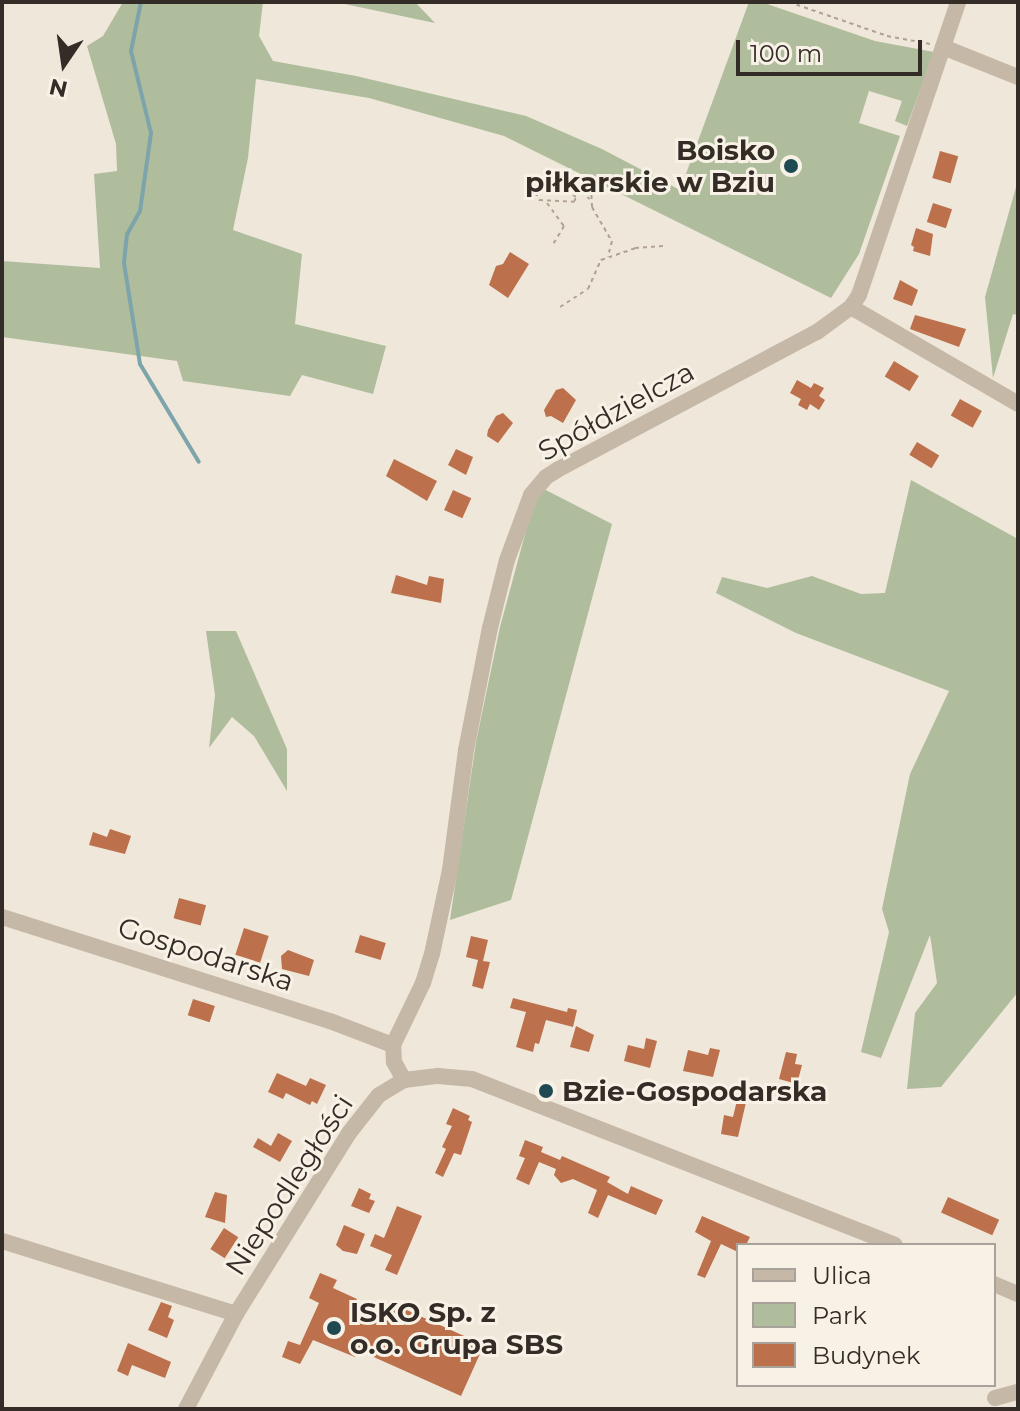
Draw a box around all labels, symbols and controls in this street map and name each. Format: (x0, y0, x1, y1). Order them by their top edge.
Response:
north arrow (24, 24, 104, 104)
scale bar (740, 24, 926, 74)
text: 100 m (750, 39, 822, 68)
text: N (47, 73, 70, 103)
place label: Boisko piłkarskie w Bziu (525, 133, 775, 199)
marker: Boisko piłkarskie w Bziu (782, 157, 800, 175)
street label: Spółdzielcza (532, 354, 700, 468)
street label: Gospodarska (114, 910, 298, 998)
place label: Bzie-Gospodarska (562, 1074, 827, 1108)
marker: Bzie-Gospodarska (537, 1082, 555, 1100)
street label: Niepodległości (218, 1088, 360, 1282)
legend (736, 1243, 996, 1387)
text: Ulica (812, 1261, 872, 1290)
place label: ISKO Sp. z o.o. Grupa SBS (350, 1295, 563, 1361)
text: Park (812, 1301, 867, 1330)
marker: ISKO Sp. z o.o. Grupa SBS (325, 1319, 343, 1337)
text: Budynek (812, 1341, 920, 1370)

